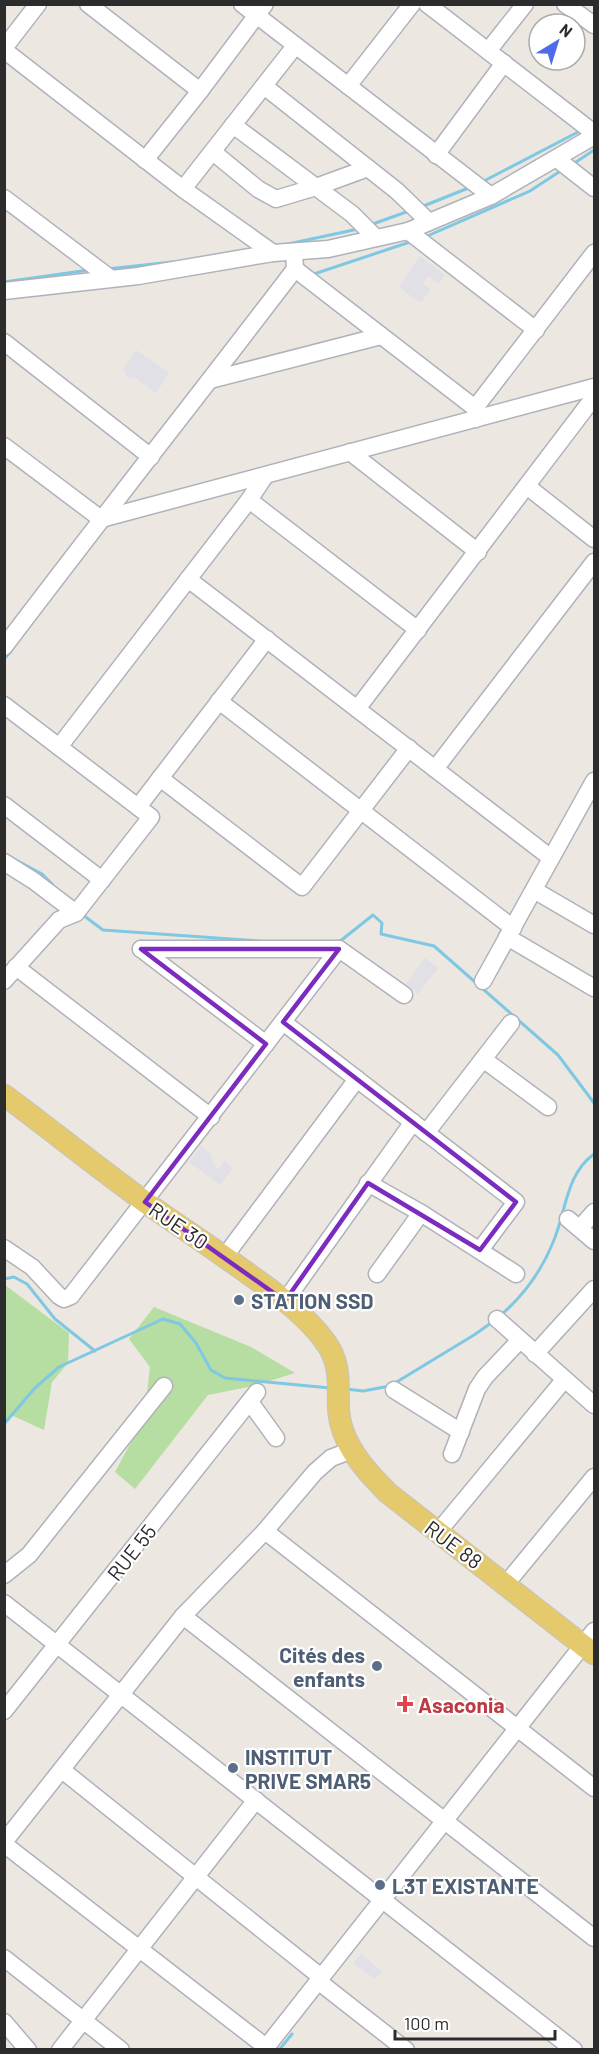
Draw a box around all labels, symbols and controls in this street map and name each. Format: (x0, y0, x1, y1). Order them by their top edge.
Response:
north arrow (527, 12, 587, 72)
text: N (557, 19, 577, 41)
street label: RUE 30 (145, 1196, 213, 1254)
place label: STATION SSD (251, 1288, 374, 1313)
marker: STATION SSD (232, 1293, 246, 1307)
street label: RUE 88 (420, 1514, 488, 1574)
street label: RUE 55 (101, 1519, 161, 1585)
place label: Cités des enfants (279, 1642, 365, 1691)
marker: Cités des enfants (370, 1659, 384, 1673)
place label: Asaconia (418, 1692, 505, 1717)
marker: Asaconia (396, 1695, 414, 1713)
place label: INSTITUT PRIVE SMAR5 (245, 1744, 371, 1793)
marker: INSTITUT PRIVE SMAR5 (226, 1761, 240, 1775)
place label: L3T EXISTANTE (392, 1873, 539, 1898)
marker: L3T EXISTANTE (373, 1878, 387, 1892)
scale bar (395, 2003, 556, 2041)
text: 100 m (404, 2012, 449, 2034)

